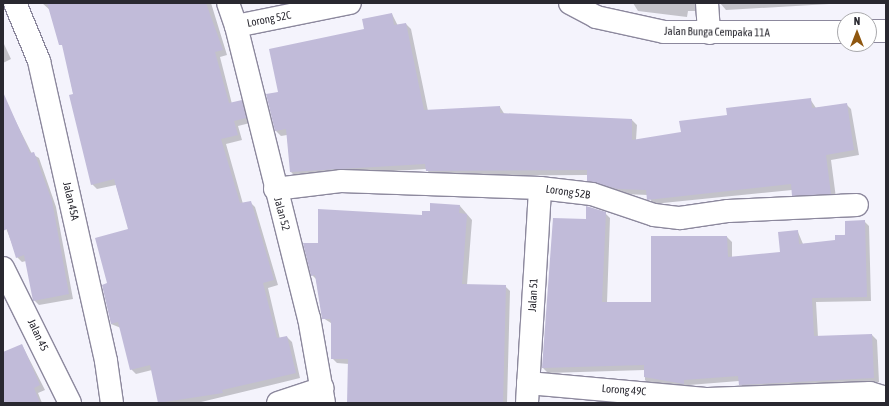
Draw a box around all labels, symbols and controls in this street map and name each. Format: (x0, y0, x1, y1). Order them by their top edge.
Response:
street label: Lorong 52C (246, 8, 292, 30)
north arrow (837, 12, 877, 52)
text: N (854, 15, 860, 27)
street label: Jalan Bunga Cempaka 11A (664, 24, 770, 40)
street label: Jalan 45A (60, 180, 82, 222)
street label: Lorong 52B (545, 182, 591, 202)
street label: Jalan 52 (271, 196, 293, 232)
street label: Jalan 51 (526, 278, 540, 312)
street label: Jalan 45 (25, 317, 51, 353)
street label: Lorong 49C (601, 382, 647, 398)

